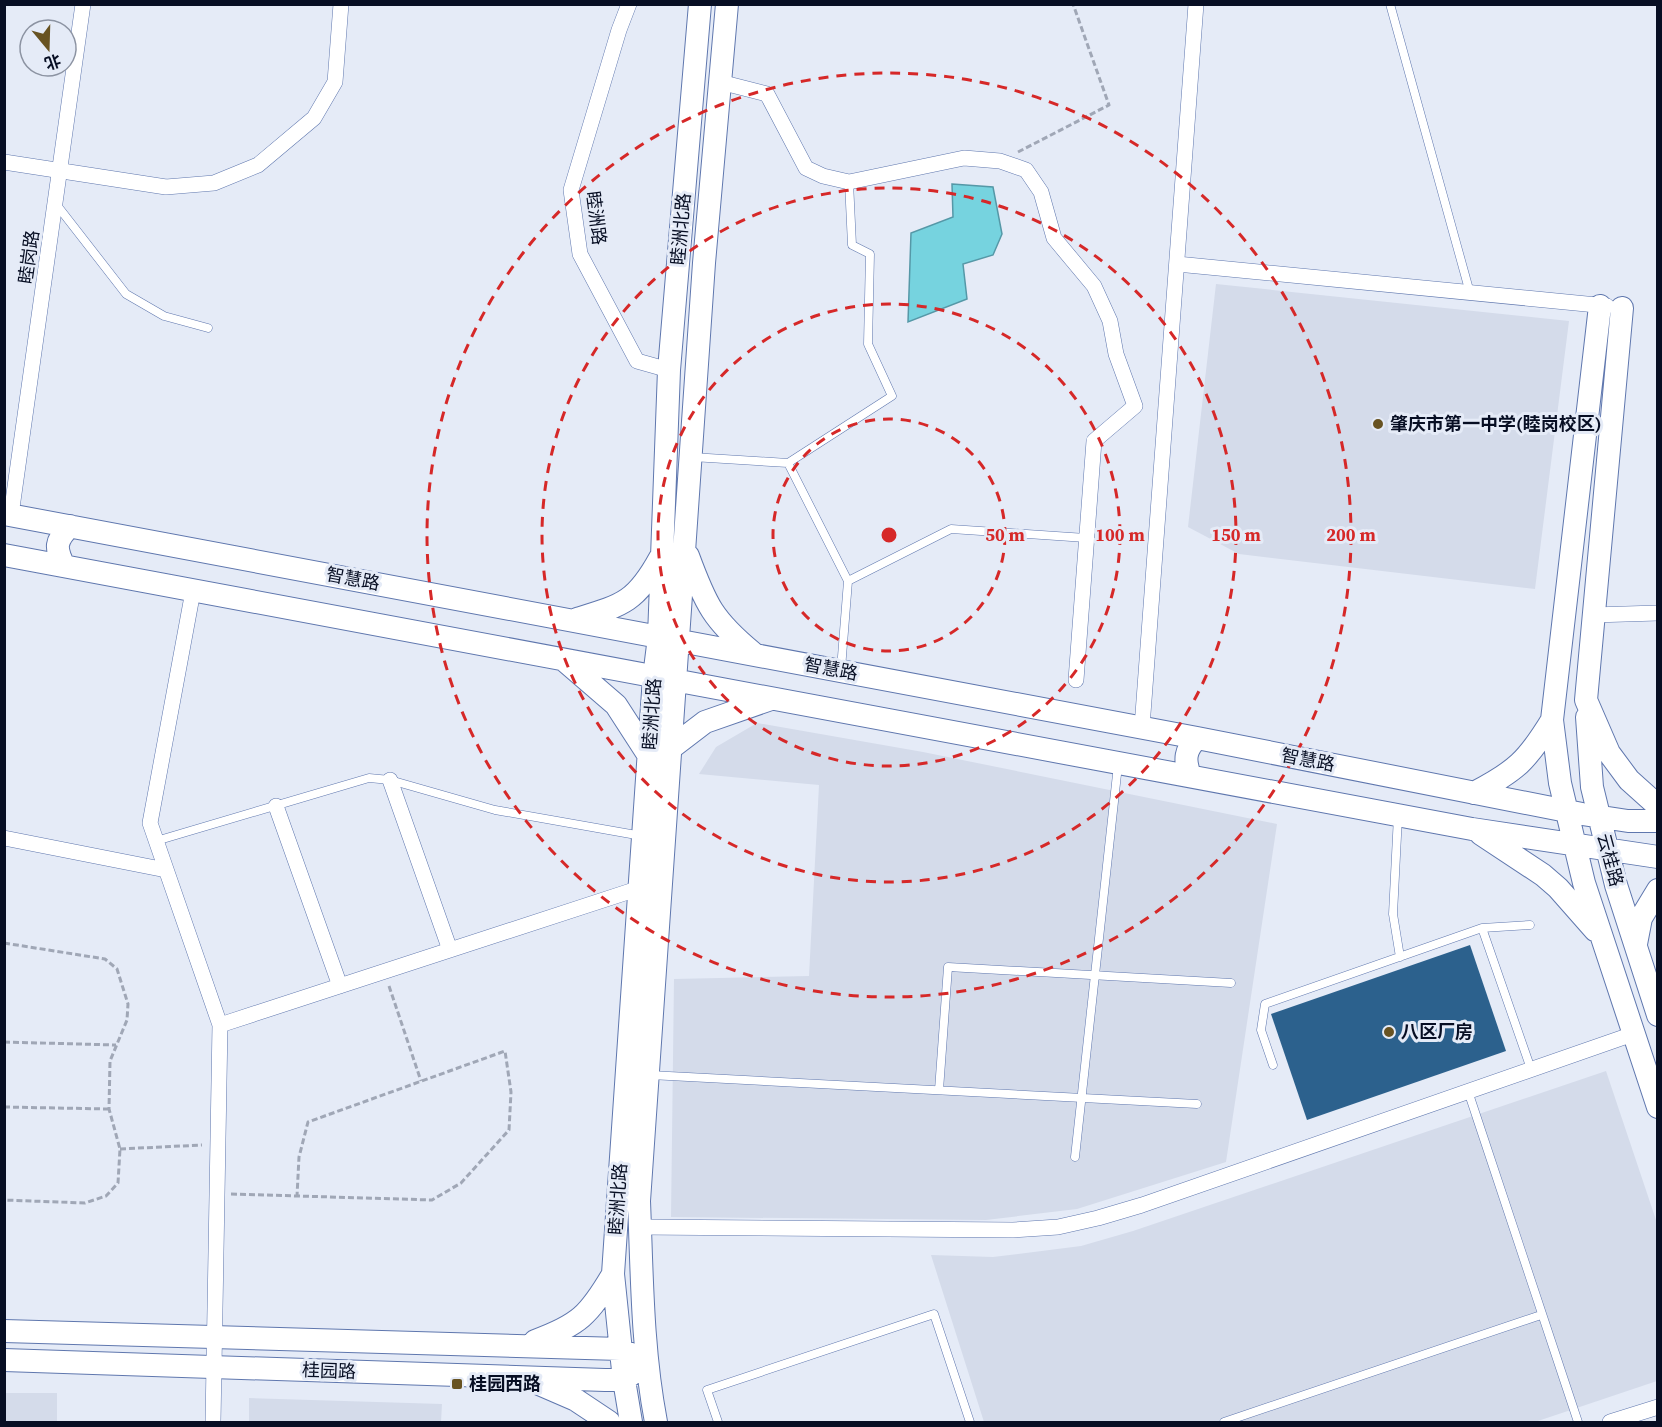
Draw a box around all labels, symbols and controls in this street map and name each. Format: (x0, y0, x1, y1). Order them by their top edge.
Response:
north arrow (18, 18, 78, 78)
text: 北 (42, 49, 64, 75)
street label: 睦洲路 (581, 190, 612, 246)
street label: 睦洲北路 (665, 192, 696, 266)
street label: 睦岗路 (12, 228, 45, 285)
place label: 肇庆市第一中学(睦岗校区) (1390, 411, 1602, 436)
marker: 肇庆市第一中学(睦岗校区) (1371, 417, 1385, 431)
text: 50 m (985, 522, 1025, 547)
text: 100 m (1095, 522, 1145, 547)
text: 150 m (1211, 522, 1261, 547)
text: 200 m (1326, 522, 1376, 547)
centre of rings (879, 525, 899, 545)
street label: 智慧路 (324, 561, 382, 596)
street label: 智慧路 (802, 651, 860, 686)
street label: 睦洲北路 (637, 677, 666, 751)
street label: 智慧路 (1279, 742, 1337, 777)
street label: 云桂路 (1591, 831, 1630, 889)
place label: 八区厂房 (1401, 1019, 1473, 1044)
marker: 八区厂房 (1382, 1025, 1396, 1039)
street label: 睦洲北路 (603, 1162, 632, 1236)
street label: 桂园路 (302, 1357, 356, 1384)
place label: 桂园西路 (469, 1371, 541, 1396)
marker: 桂园西路 (450, 1377, 464, 1391)

